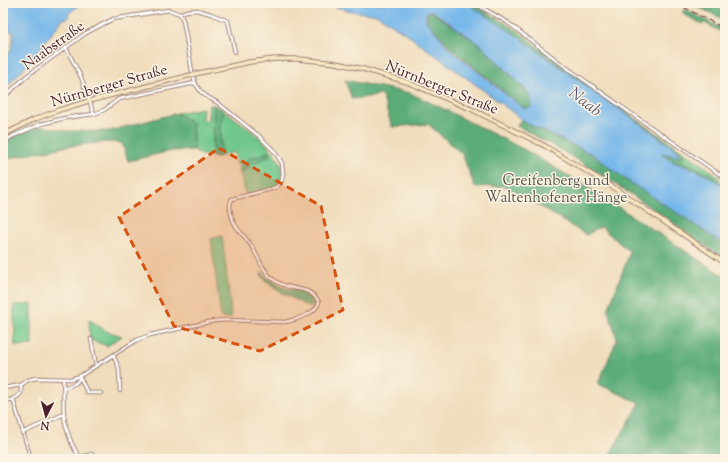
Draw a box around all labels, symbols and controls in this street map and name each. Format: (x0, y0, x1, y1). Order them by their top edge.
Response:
street label: Naabstraße (18, 16, 89, 76)
street label: Nürnberger Straße (382, 56, 501, 121)
street label: Nürnberger Straße (49, 60, 170, 113)
water label: Naab (563, 83, 606, 123)
park label: Greifenberg und Waltenhofener Hänge (485, 171, 627, 209)
north arrow (26, 396, 66, 436)
text: N (40, 417, 51, 433)

